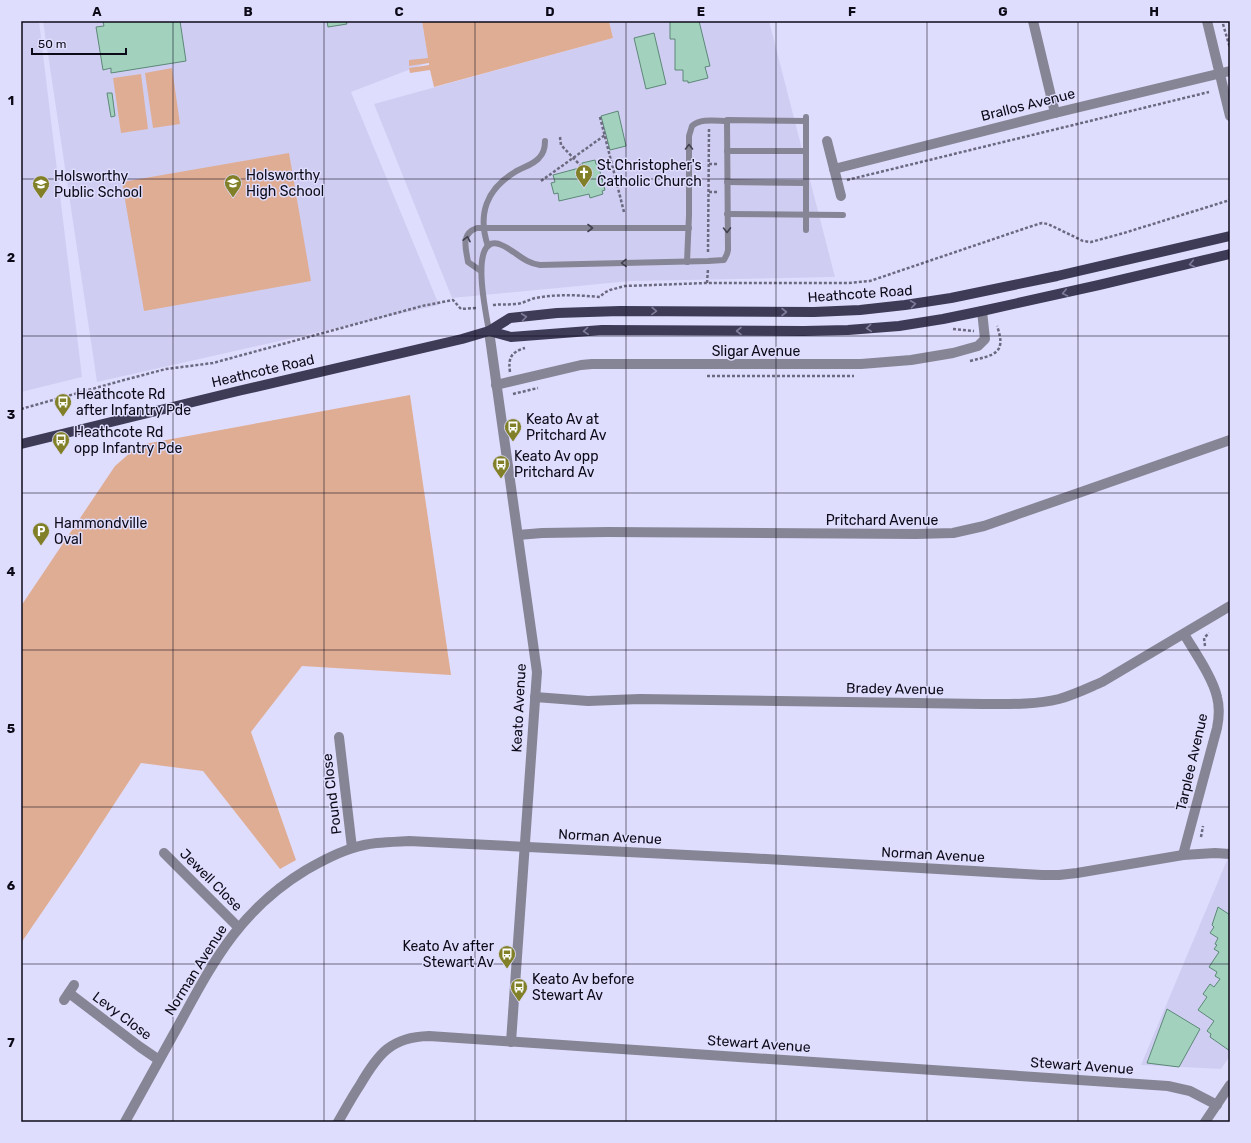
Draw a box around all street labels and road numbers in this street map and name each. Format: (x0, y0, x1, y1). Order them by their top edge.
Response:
street label: Brallos Avenue (979, 85, 1077, 125)
street label: Heathcote Road (807, 282, 913, 306)
street label: Sligar Avenue (712, 343, 800, 360)
street label: Heathcote Road (210, 351, 316, 391)
street label: Pritchard Avenue (826, 512, 939, 529)
street label: Keato Avenue (508, 663, 530, 753)
street label: Bradey Avenue (846, 680, 944, 698)
street label: Tarplee Avenue (1173, 712, 1211, 812)
street label: Pound Close (319, 752, 345, 835)
street label: Norman Avenue (558, 826, 662, 848)
street label: Norman Avenue (881, 844, 985, 866)
street label: Jewell Close (176, 845, 246, 915)
street label: Norman Avenue (161, 921, 231, 1019)
street label: Levy Close (89, 988, 155, 1044)
street label: Stewart Avenue (707, 1032, 811, 1056)
street label: Stewart Avenue (1030, 1054, 1134, 1078)

